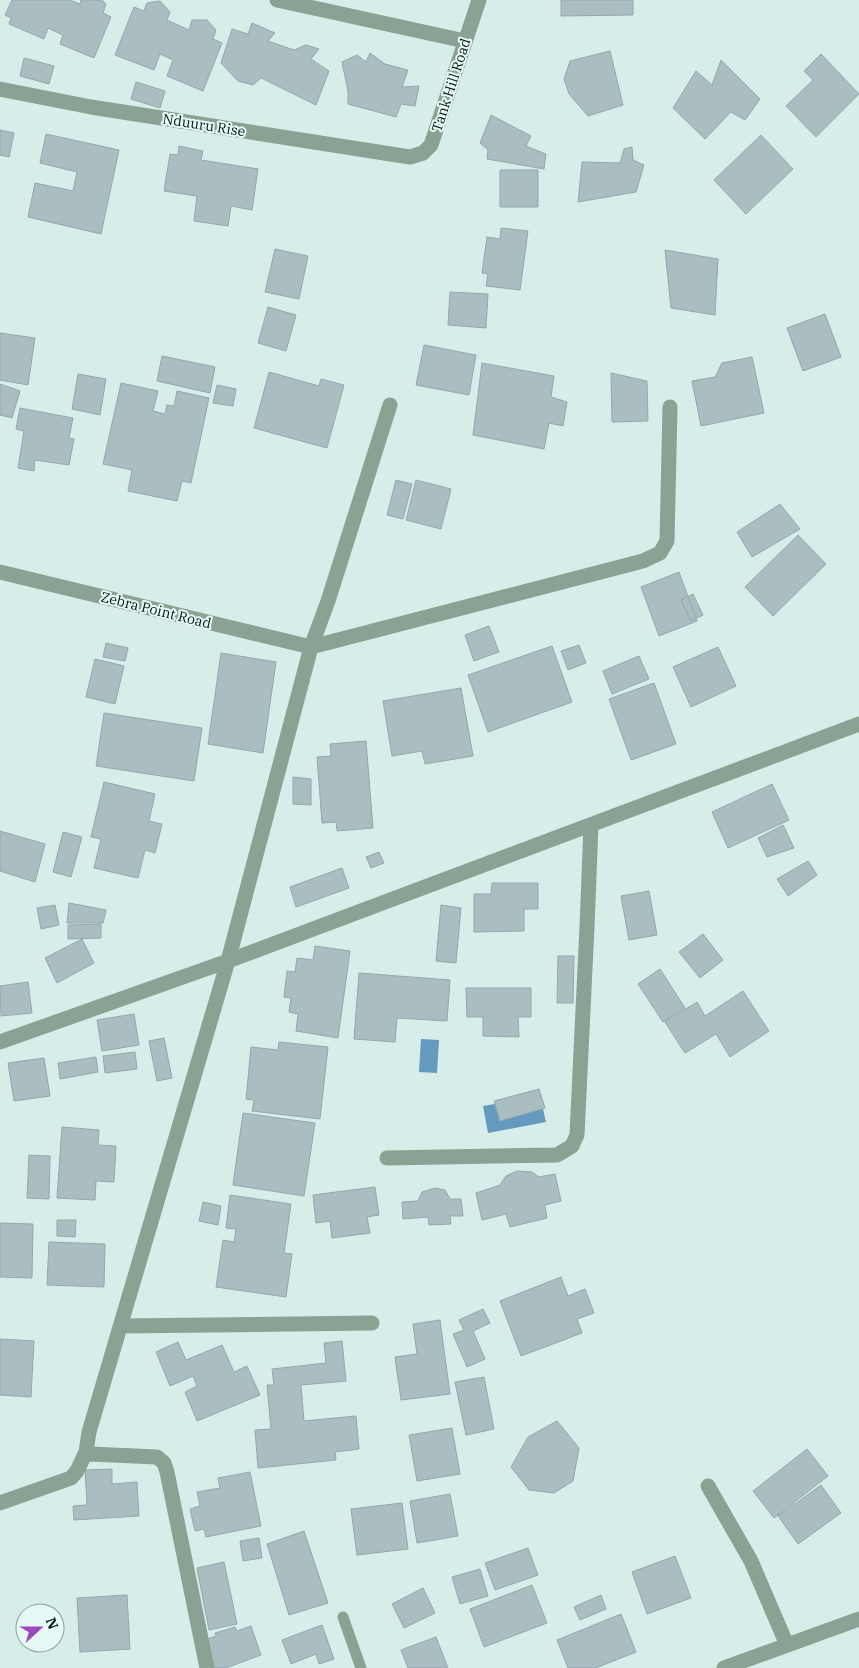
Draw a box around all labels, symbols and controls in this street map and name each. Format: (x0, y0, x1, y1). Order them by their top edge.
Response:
street label: Tank Hill Road (427, 36, 475, 134)
street label: Nduuru Rise (161, 110, 247, 140)
street label: Zebra Point Road (99, 588, 214, 633)
north arrow (15, 1603, 65, 1653)
text: N (42, 1615, 63, 1632)

